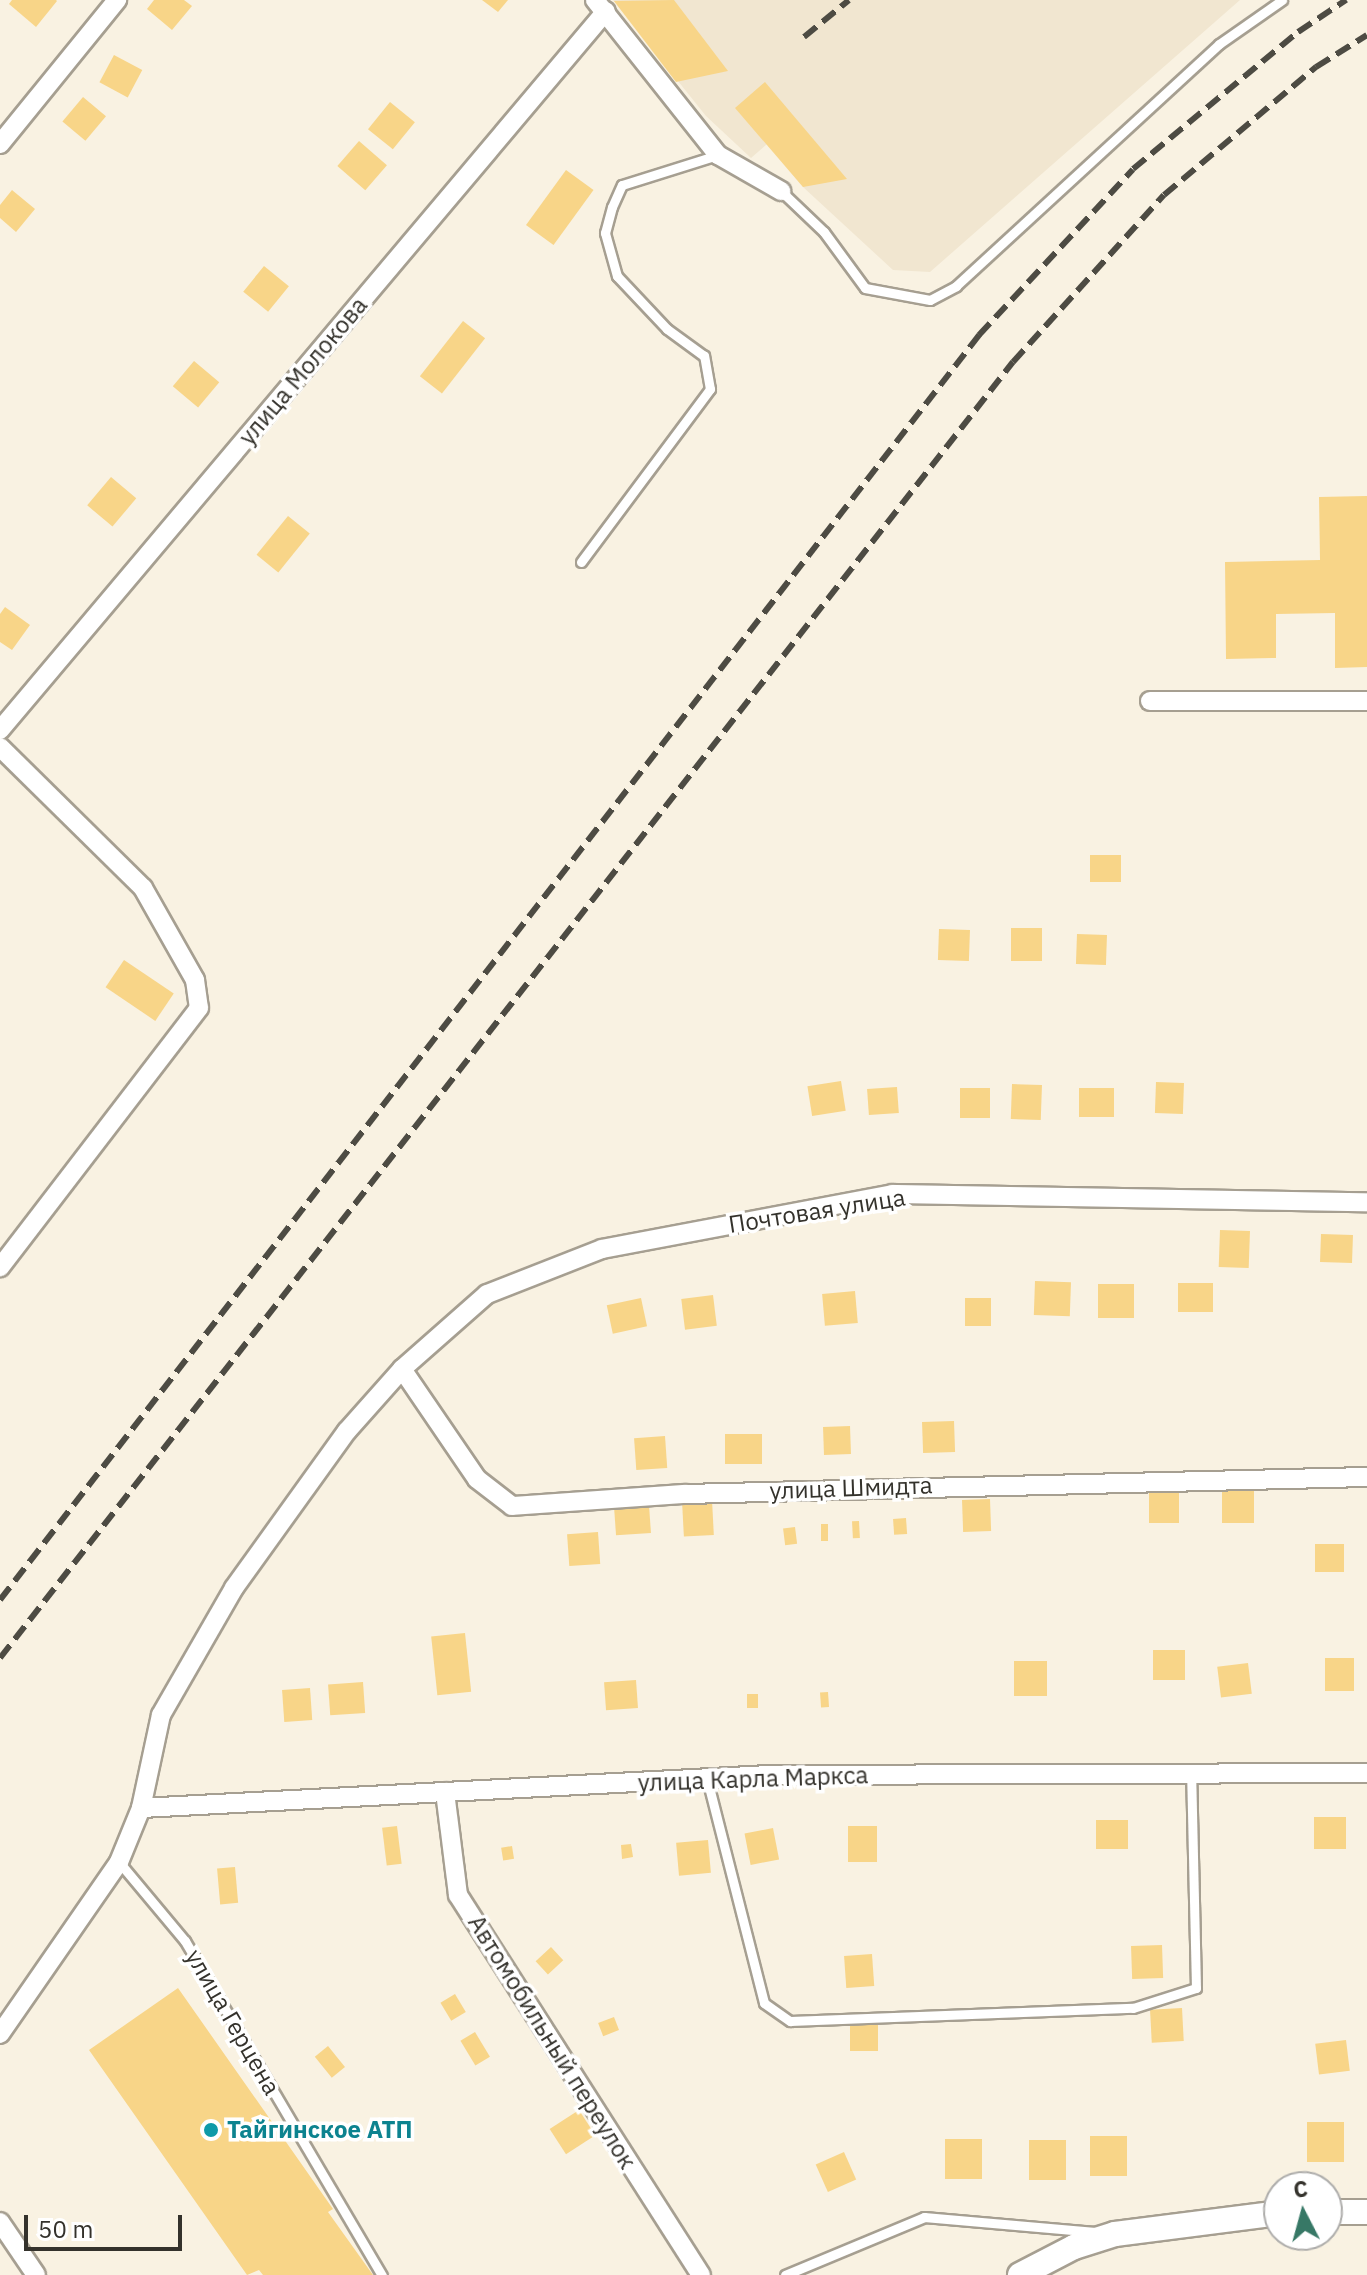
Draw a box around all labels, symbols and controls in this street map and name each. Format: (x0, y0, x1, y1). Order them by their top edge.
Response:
street label: улица Молокова (233, 291, 373, 451)
street label: Почтовая улица (727, 1183, 907, 1239)
street label: улица Шмидта (769, 1471, 933, 1505)
street label: улица Карла Маркса (637, 1761, 869, 1797)
street label: Автомобильный переулок (462, 1910, 642, 2174)
street label: улица Герцена (180, 1944, 286, 2100)
place label: Тайгинское АТП (227, 2116, 413, 2144)
marker: Тайгинское АТП (202, 2121, 220, 2139)
north arrow (1263, 2171, 1343, 2251)
text: С (1292, 2173, 1309, 2204)
scale bar (28, 2199, 186, 2249)
text: 50 m (38, 2213, 93, 2245)

